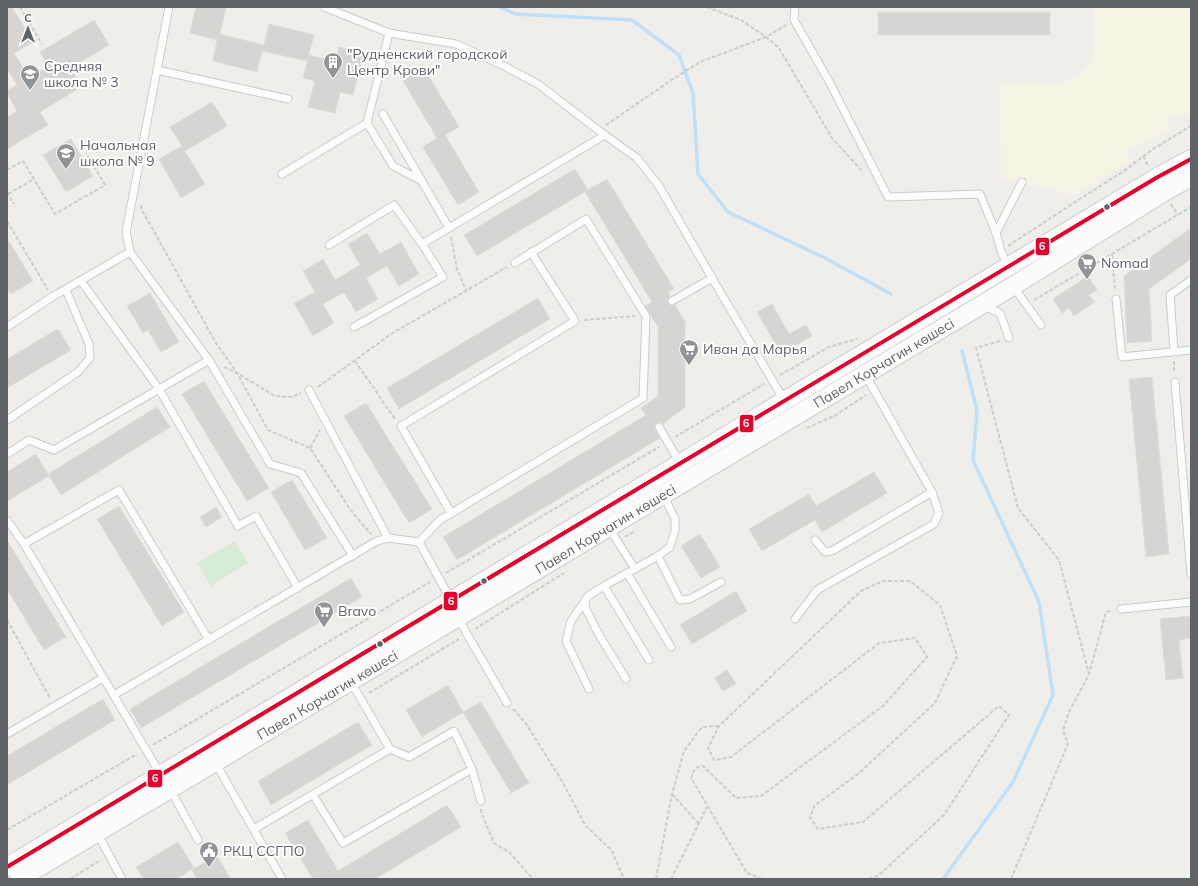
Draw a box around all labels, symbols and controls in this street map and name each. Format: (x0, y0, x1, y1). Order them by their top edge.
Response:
north arrow (8, 8, 48, 48)
text: С (24, 11, 32, 25)
place label: "Рудненский городской Центр Крови" (347, 45, 508, 79)
building icon: "Рудненский городской Центр Крови" (322, 51, 344, 79)
place label: Средняя школа № 3 (44, 57, 119, 91)
school or university icon: Средняя школа № 3 (19, 63, 41, 91)
place label: Начальная школа № 9 (80, 136, 156, 170)
school or university icon: Начальная школа № 9 (55, 142, 77, 170)
unlabelled marker (1102, 202, 1112, 212)
line badge: 6 (1035, 237, 1050, 256)
text: 6 (1039, 239, 1046, 253)
supermarket icon: Nomad (1076, 252, 1098, 280)
place label: Nomad (1101, 254, 1149, 272)
street label: Павел Корчагин көшесі (810, 314, 958, 412)
supermarket icon: Иван да Марья (678, 338, 700, 366)
place label: Иван да Марья (703, 340, 807, 358)
line badge: 6 (739, 414, 754, 433)
text: 6 (743, 416, 750, 430)
street label: Павел Корчагин көшесі (532, 480, 679, 578)
unlabelled marker (479, 576, 489, 586)
line badge: 6 (443, 591, 458, 611)
text: 6 (448, 594, 455, 608)
supermarket icon: Bravo (313, 600, 335, 628)
place label: Bravo (338, 602, 376, 620)
unlabelled marker (375, 639, 385, 649)
street label: Павел Корчагин көшесі (254, 646, 401, 744)
line badge: 6 (147, 769, 163, 788)
text: 6 (152, 771, 159, 785)
public building icon: РКЦ ССГПО (198, 840, 220, 868)
place label: РКЦ ССГПО (223, 842, 305, 860)

